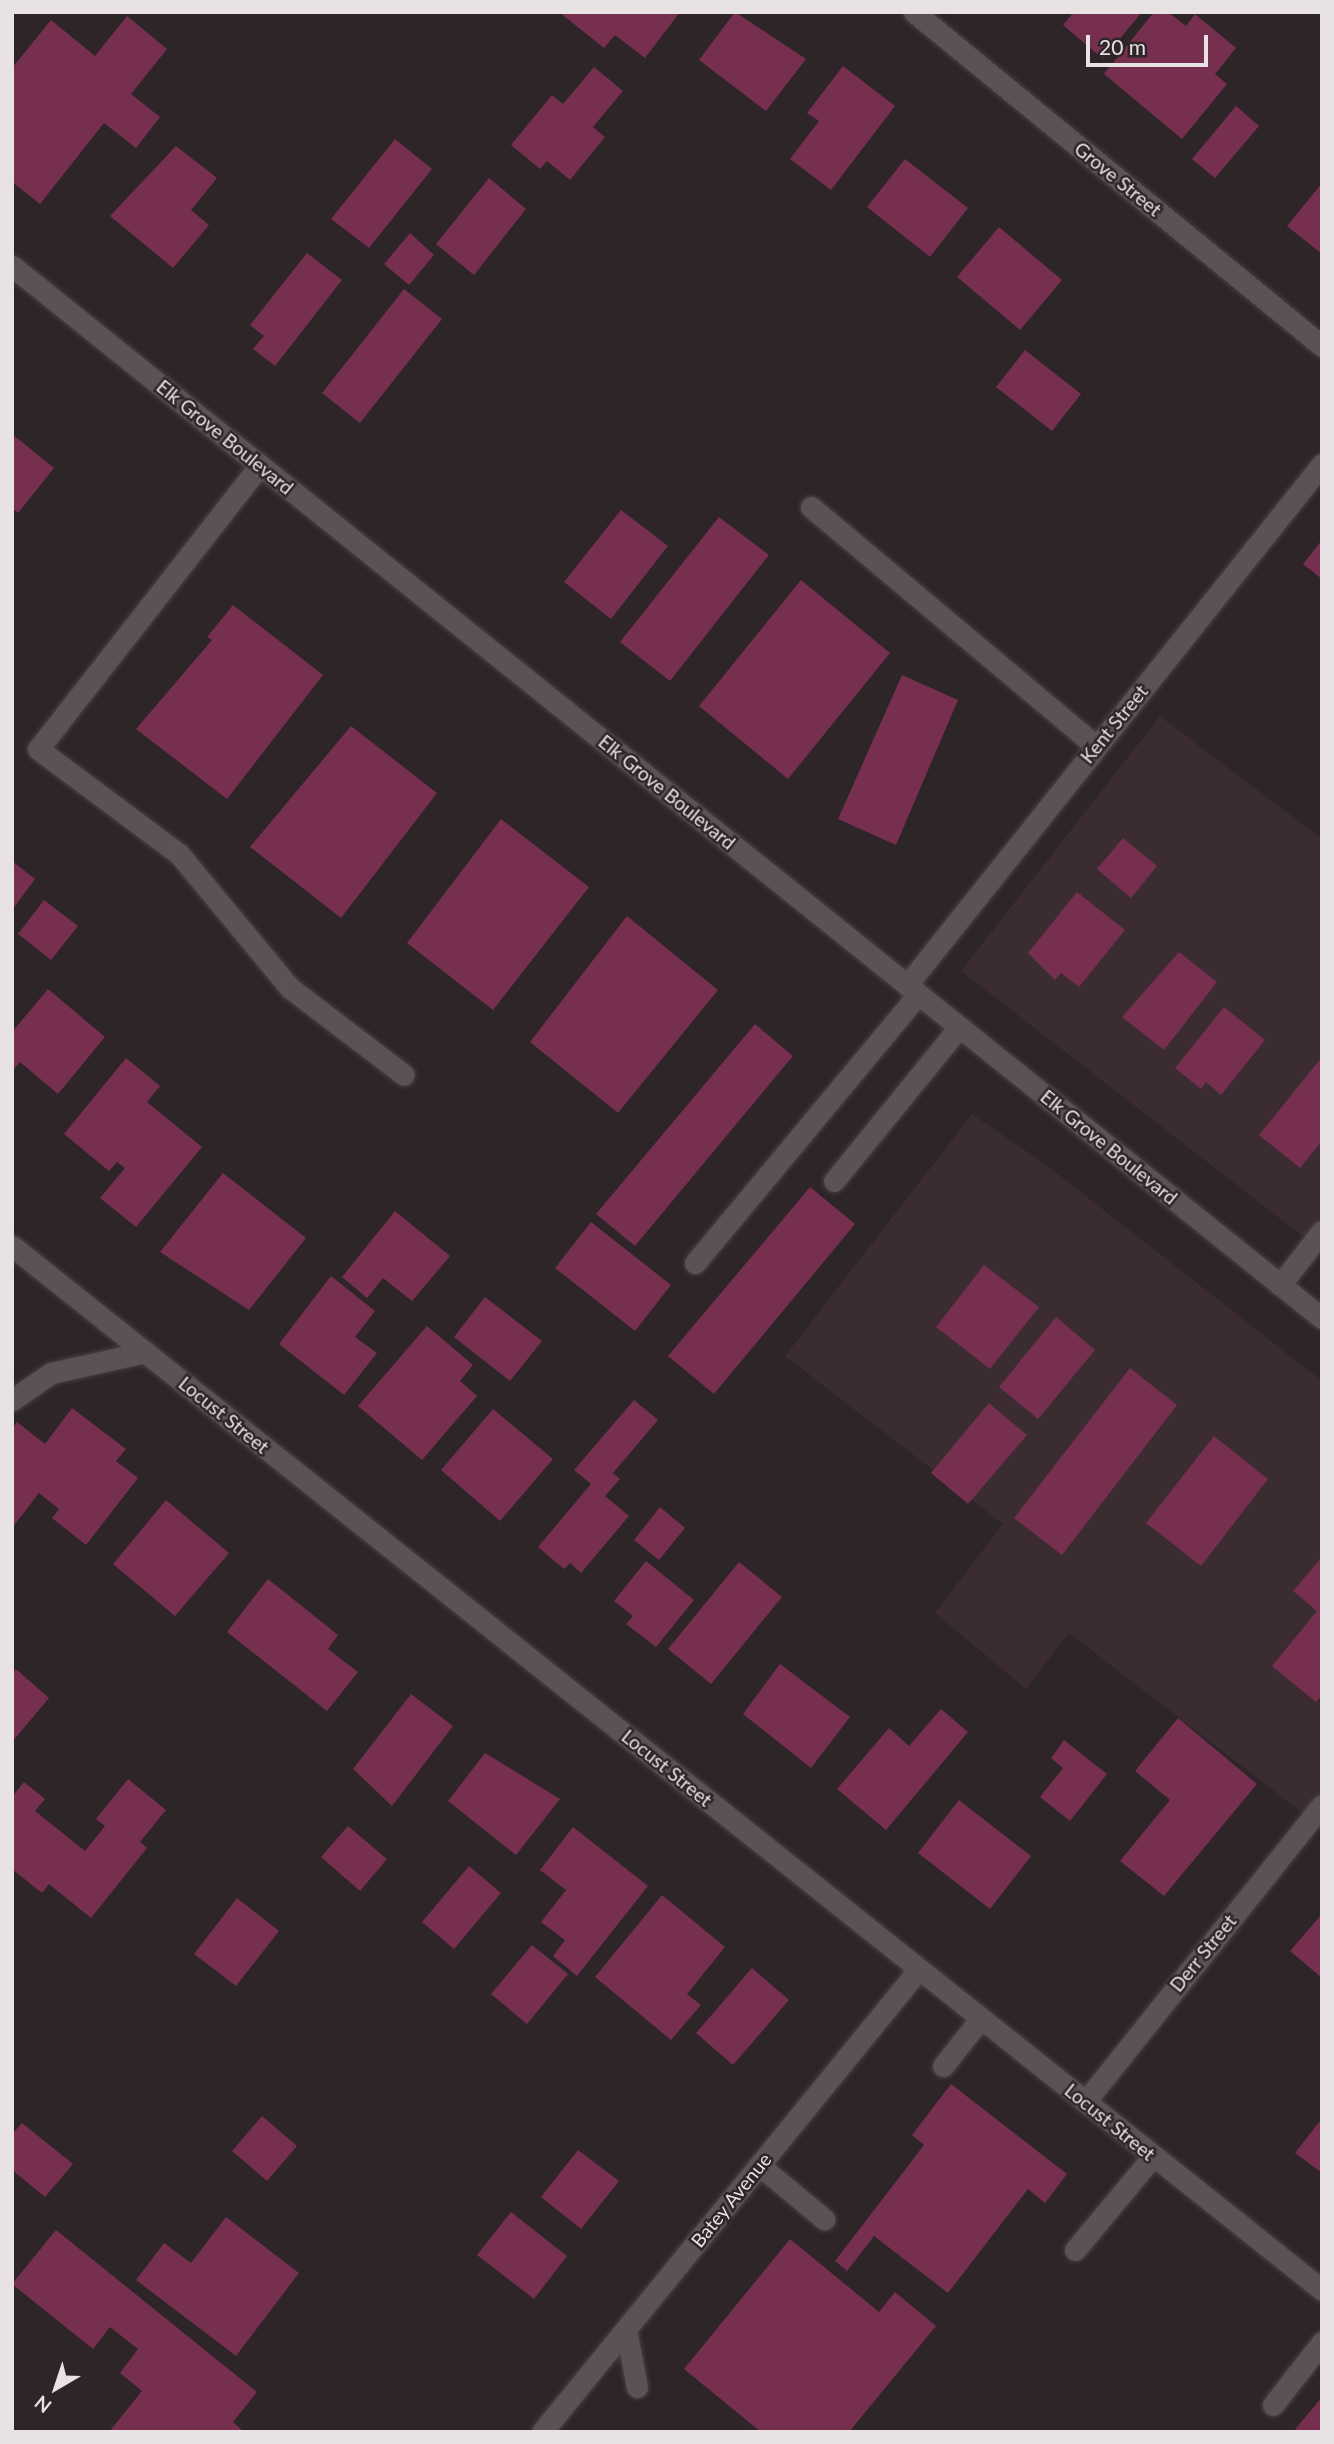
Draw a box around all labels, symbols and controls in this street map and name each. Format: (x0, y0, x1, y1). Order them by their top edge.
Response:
scale bar (1089, 21, 1212, 65)
text: 20 m (1099, 34, 1146, 59)
street label: Grove Street (1070, 137, 1166, 221)
street label: Elk Grove Boulevard (152, 375, 298, 499)
street label: Kent Street (1076, 680, 1152, 768)
street label: Elk Grove Boulevard (594, 730, 740, 854)
street label: Elk Grove Boulevard (1036, 1085, 1182, 1209)
street label: Locust Street (174, 1372, 274, 1458)
street label: Locust Street (617, 1725, 717, 1811)
street label: Derr Street (1165, 1910, 1241, 1996)
street label: Locust Street (1060, 2079, 1160, 2165)
street label: Batey Avenue (686, 2148, 776, 2252)
north arrow (21, 2353, 91, 2423)
text: N (30, 2391, 55, 2418)

